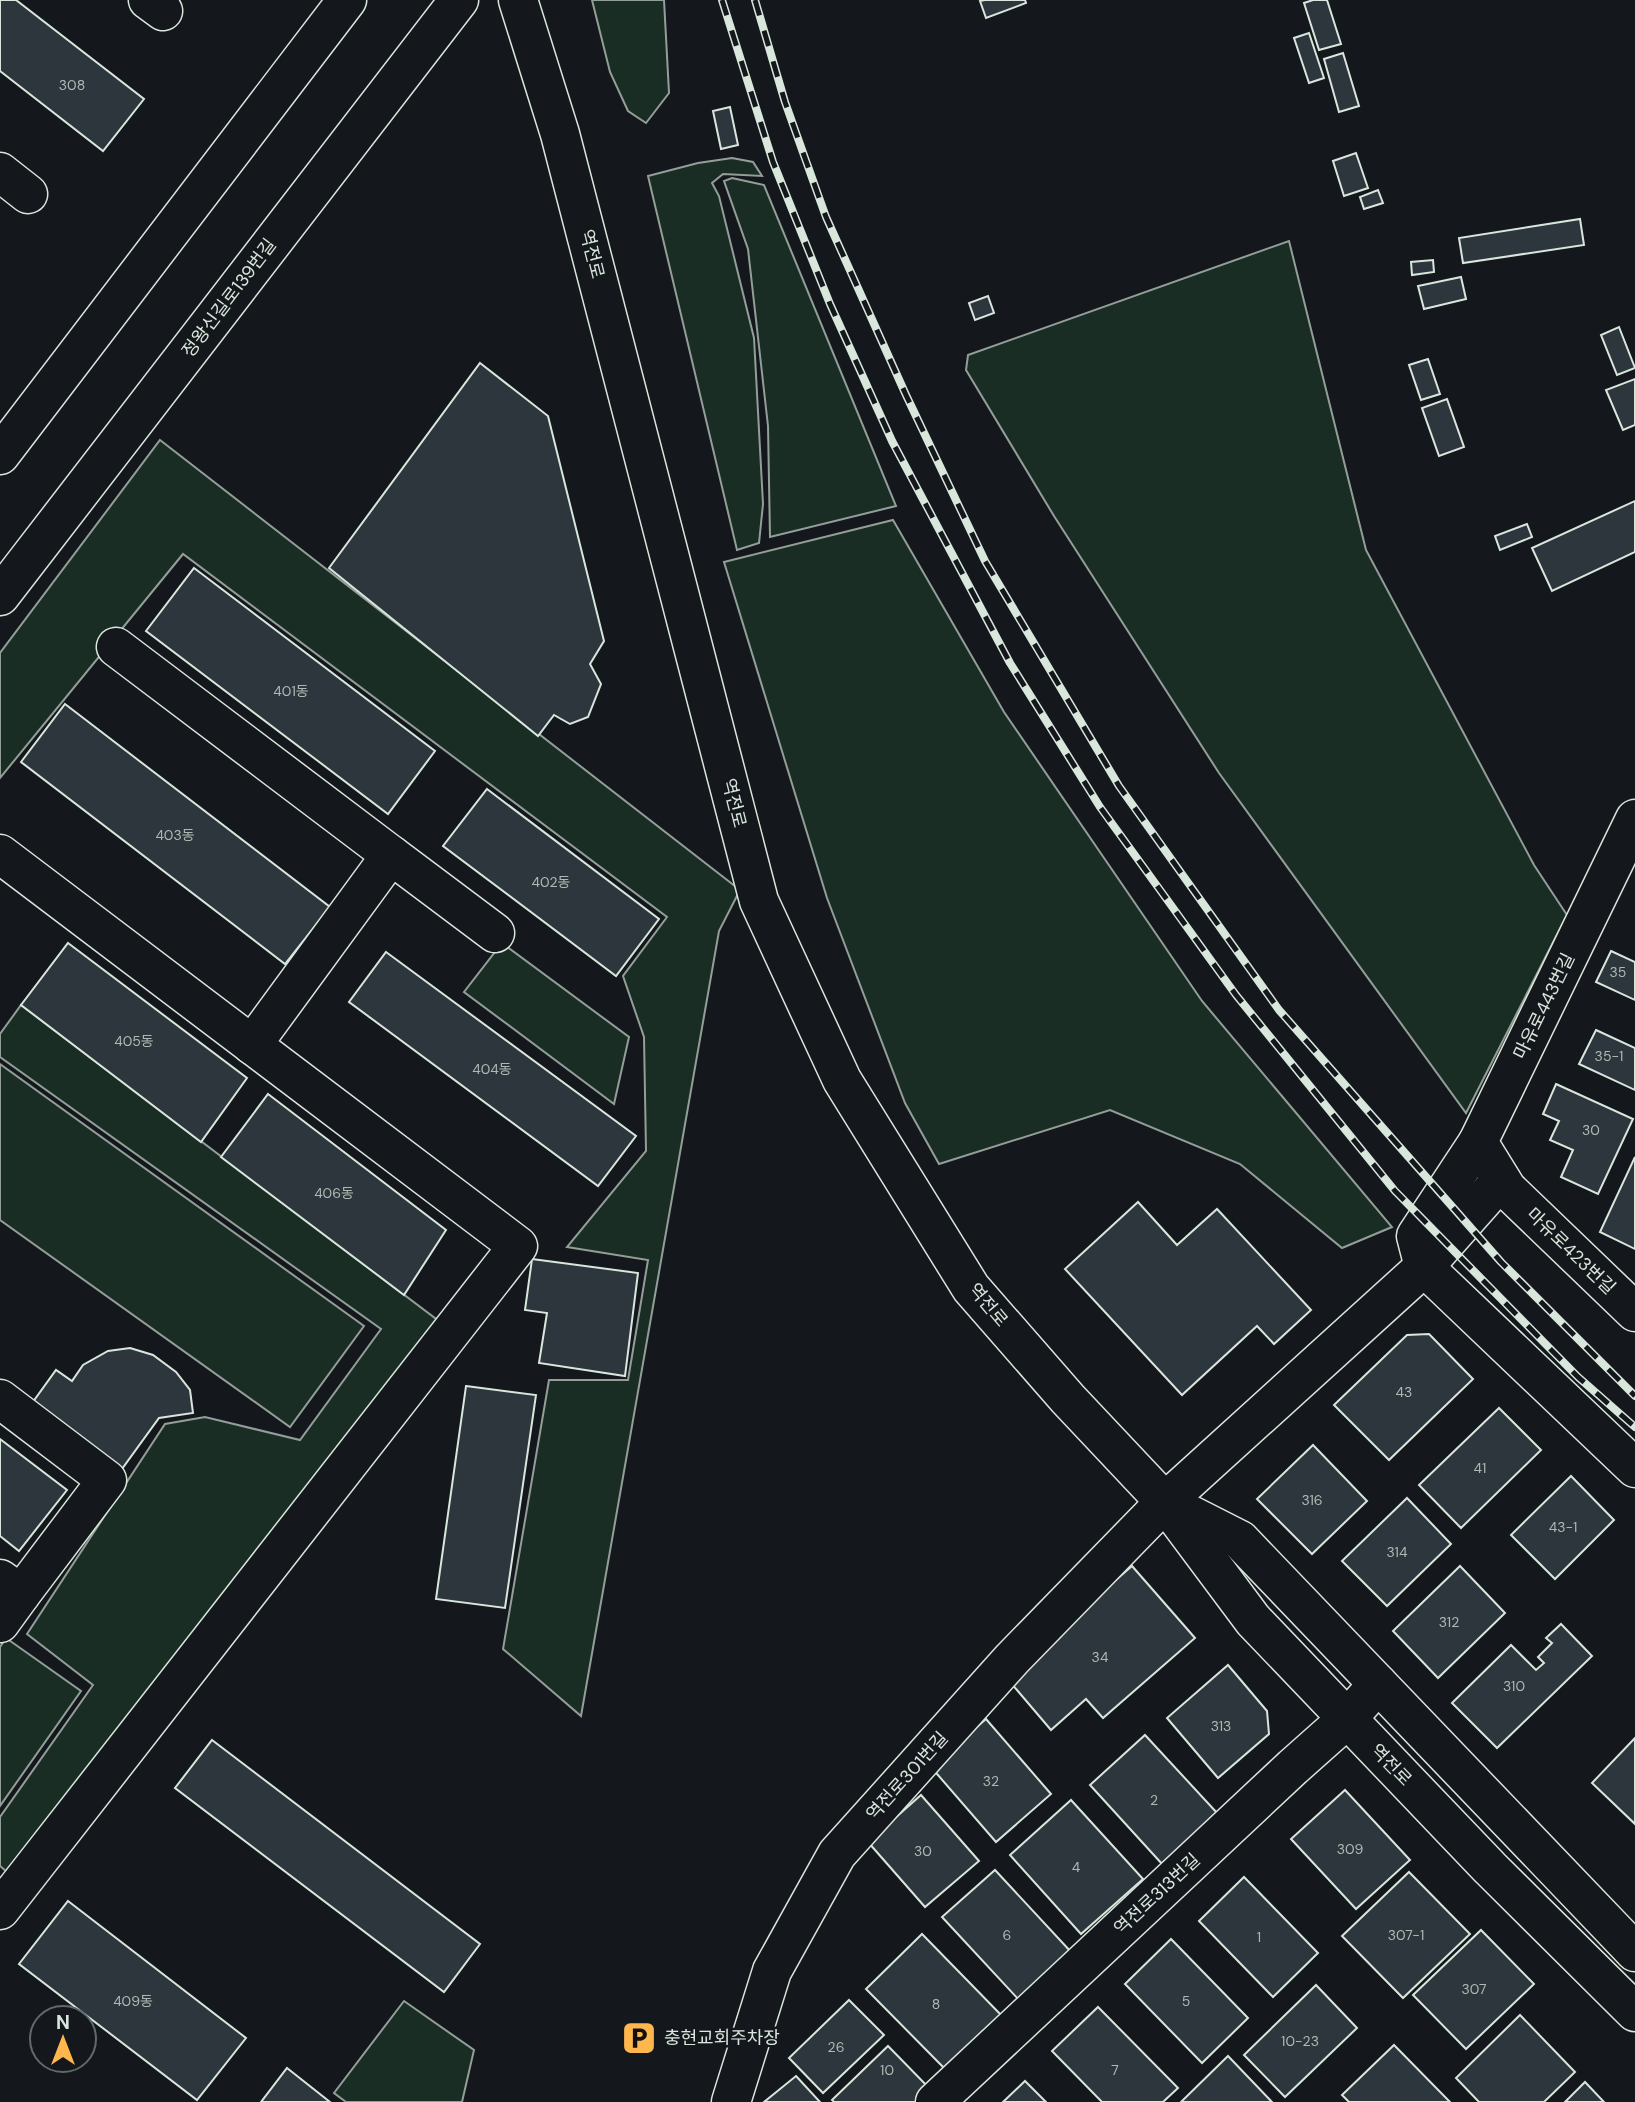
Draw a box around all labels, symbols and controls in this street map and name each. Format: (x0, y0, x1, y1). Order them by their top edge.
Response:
house number: 308 (59, 76, 85, 94)
street label: 역전로 (574, 227, 610, 281)
street label: 정왕신길로139번길 (176, 234, 282, 362)
house number: 401동 (273, 682, 309, 700)
street label: 역전로 (716, 776, 752, 830)
house number: 403동 (155, 826, 195, 844)
house number: 402동 (532, 873, 571, 891)
street label: 마유로443번길 (1508, 949, 1580, 1063)
house number: 35 (1610, 963, 1626, 981)
house number: 405동 (114, 1032, 154, 1050)
house number: 35-1 (1595, 1047, 1623, 1065)
house number: 404동 (472, 1060, 512, 1078)
house number: 30 (1582, 1121, 1600, 1139)
house number: 406동 (314, 1184, 354, 1202)
street label: 마유로423번길 (1521, 1203, 1621, 1299)
street label: 역전로 (963, 1278, 1013, 1332)
house number: 43 (1396, 1383, 1412, 1401)
house number: 41 (1474, 1459, 1486, 1477)
house number: 316 (1301, 1491, 1323, 1509)
house number: 43-1 (1549, 1518, 1577, 1536)
house number: 314 (1387, 1543, 1408, 1561)
house number: 312 (1439, 1613, 1459, 1631)
house number: 34 (1092, 1648, 1109, 1666)
house number: 310 (1503, 1677, 1525, 1695)
house number: 313 (1211, 1717, 1231, 1735)
street label: 역전로301번길 (861, 1727, 953, 1825)
street label: 역전로 (1365, 1739, 1417, 1791)
house number: 32 (983, 1772, 999, 1790)
house number: 2 (1150, 1791, 1158, 1809)
house number: 309 (1337, 1840, 1364, 1858)
house number: 30 (914, 1842, 932, 1860)
street label: 역전로313번길 (1109, 1848, 1205, 1940)
house number: 4 (1072, 1858, 1081, 1876)
house number: 6 (1003, 1926, 1011, 1944)
house number: 307-1 (1388, 1926, 1424, 1944)
house number: 1 (1257, 1928, 1261, 1946)
house number: 307 (1461, 1980, 1487, 1998)
house number: 409동 (113, 1992, 153, 2010)
house number: 5 (1182, 1992, 1190, 2010)
house number: 8 (932, 1995, 940, 2013)
north arrow (28, 2004, 98, 2074)
text: N (56, 2010, 70, 2035)
parking icon: 충현교회주차장 (620, 2019, 658, 2057)
place label: 충현교회주차장 (664, 2026, 780, 2050)
house number: 10-23 (1281, 2032, 1319, 2050)
house number: 26 (828, 2038, 844, 2056)
house number: 10 (880, 2061, 894, 2079)
house number: 7 (1111, 2061, 1119, 2079)

